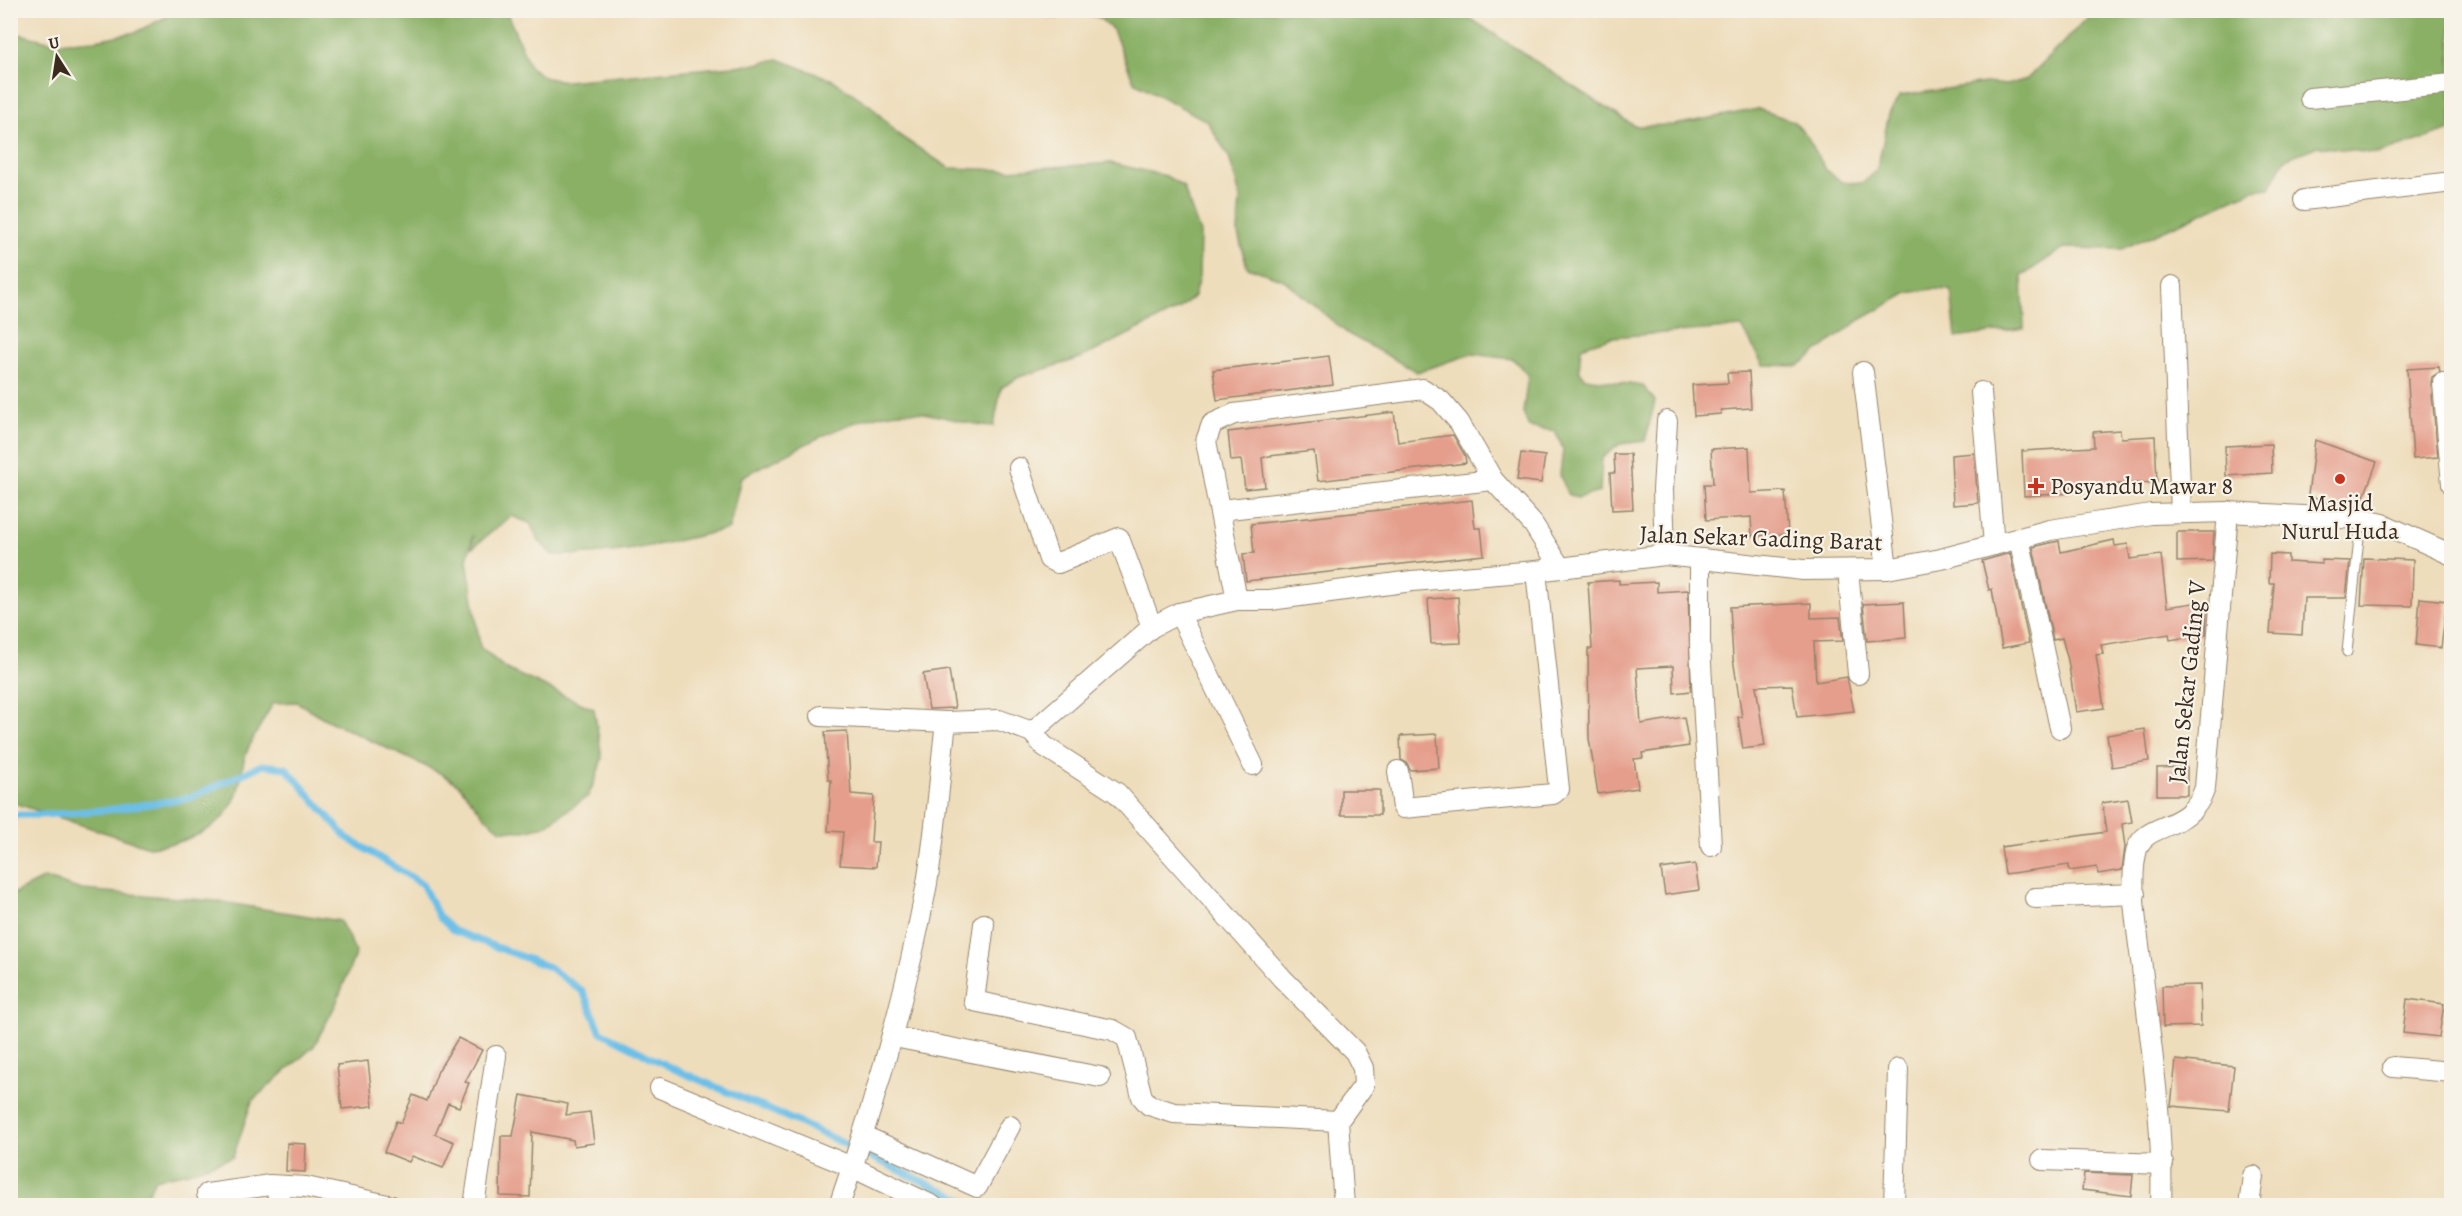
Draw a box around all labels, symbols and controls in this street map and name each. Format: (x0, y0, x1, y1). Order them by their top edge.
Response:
north arrow (27, 27, 87, 87)
text: U (47, 31, 62, 55)
place label: Posyandu Mawar 8 (2050, 470, 2233, 502)
marker: Masjid Nurul Huda (2333, 472, 2347, 486)
marker: Posyandu Mawar 8 (2027, 477, 2045, 495)
place label: Masjid Nurul Huda (2281, 487, 2400, 547)
street label: Jalan Sekar Gading Barat (1639, 518, 1883, 558)
street label: Jalan Sekar Gading V (2160, 579, 2214, 785)

